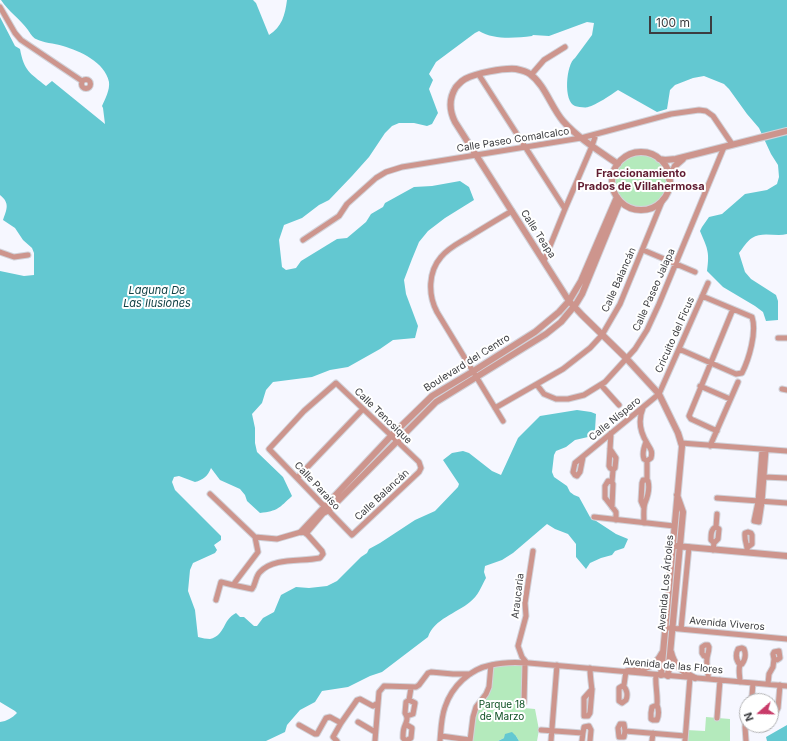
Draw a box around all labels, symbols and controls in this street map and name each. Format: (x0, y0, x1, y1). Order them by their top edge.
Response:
scale bar (651, 8, 714, 34)
text: 100 m (656, 15, 690, 30)
street label: Calle Paseo Comalcalco (456, 125, 570, 155)
district label: Fraccionamiento Prados de Villahermosa (577, 167, 705, 193)
street label: Calle Teapa (518, 207, 558, 261)
street label: Calle Balancán (599, 246, 639, 314)
street label: Calle Paseo Jalapa (630, 247, 678, 333)
water label: Laguna De Las Ilusiones (123, 284, 191, 310)
street label: Cricuito del Ficus (653, 295, 697, 375)
street label: Boulevard del Centro (422, 332, 512, 394)
street label: Calle Tenosique (352, 386, 414, 446)
street label: Calle Níspero (587, 394, 643, 444)
street label: Calle Paraíso (292, 459, 342, 513)
street label: Calle Balancán (352, 467, 412, 523)
street label: Avenida Los Árboles (656, 534, 676, 632)
street label: Araucaria (509, 573, 527, 619)
street label: Avenida Viveros (689, 615, 765, 633)
street label: Avenida de las Flores (623, 656, 723, 676)
north arrow (739, 693, 779, 733)
park label: Parque 18 de Marzo (479, 699, 525, 722)
text: N (741, 710, 757, 723)

